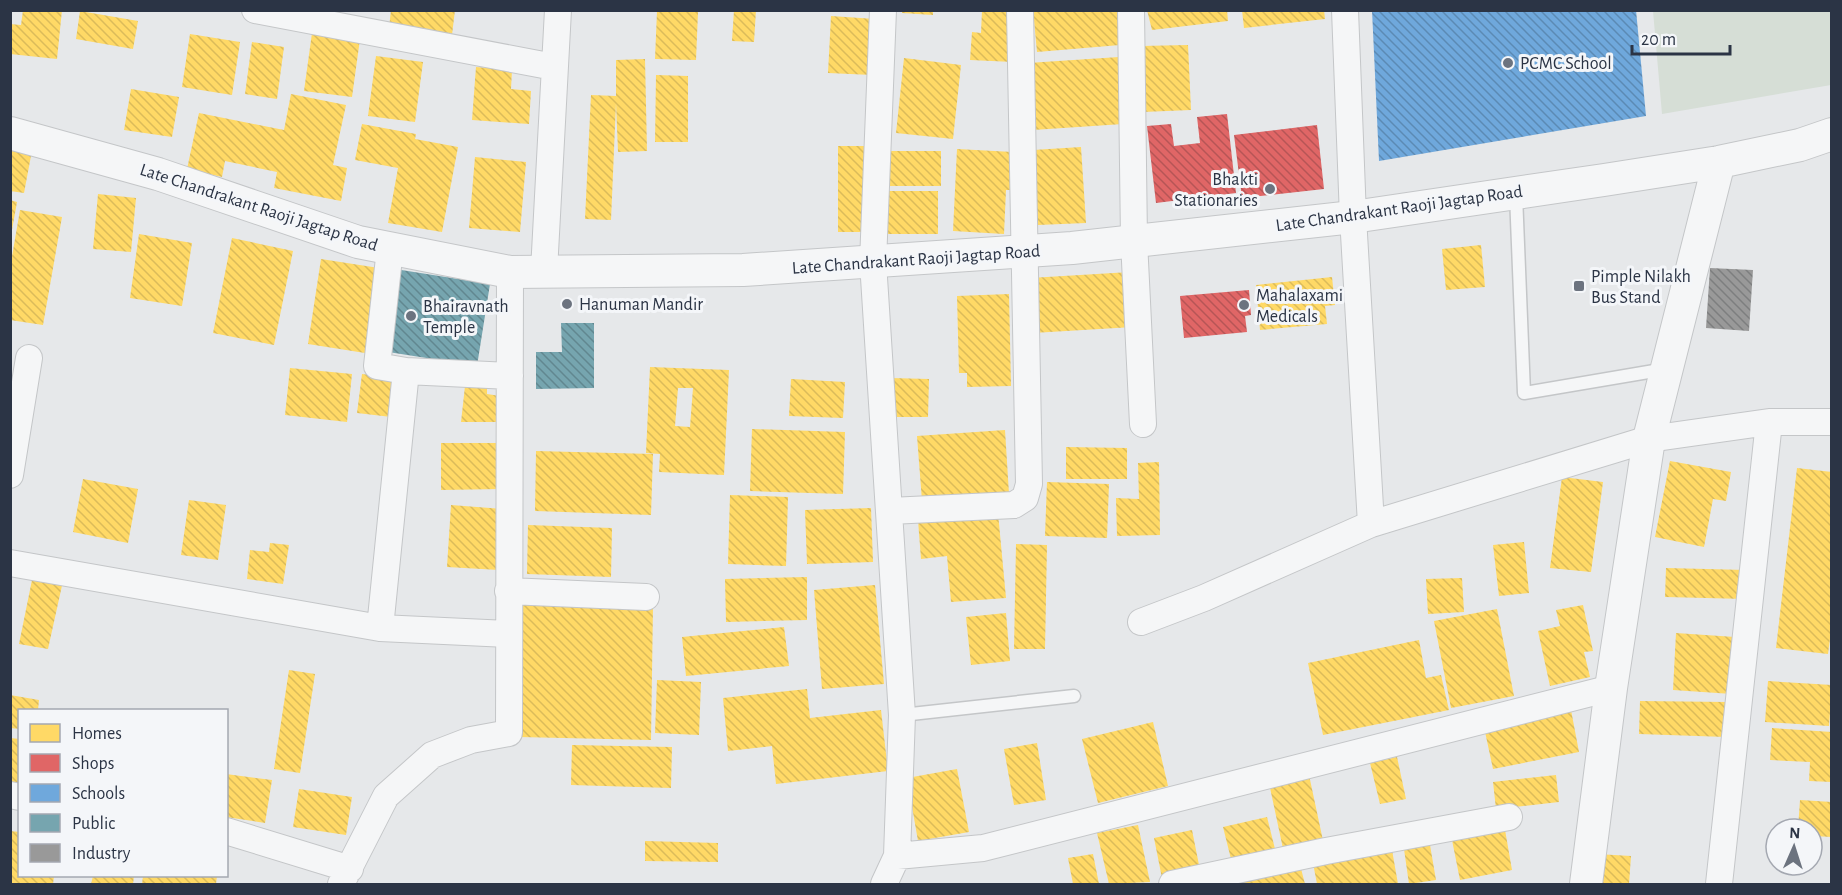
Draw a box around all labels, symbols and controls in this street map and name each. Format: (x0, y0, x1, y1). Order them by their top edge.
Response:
scale bar (1632, 18, 1730, 56)
text: 20 m (1641, 31, 1676, 49)
place label: PCMC School (1520, 55, 1612, 73)
marker: PCMC School (1501, 56, 1515, 70)
street label: Late Chandrakant Raoji Jagtap Road (137, 161, 380, 255)
place label: Bhakti Stationaries (1174, 171, 1258, 210)
marker: Bhakti Stationaries (1263, 182, 1277, 196)
street label: Late Chandrakant Raoji Jagtap Road (1275, 183, 1524, 235)
street label: Late Chandrakant Raoji Jagtap Road (791, 242, 1041, 278)
place label: Pimple Nilakh Bus Stand (1591, 268, 1691, 307)
marker: Pimple Nilakh Bus Stand (1572, 279, 1586, 293)
place label: Mahalaxami Medicals (1256, 287, 1343, 326)
place label: Hanuman Mandir (579, 296, 703, 314)
marker: Hanuman Mandir (560, 297, 574, 311)
place label: Bhairavnath Temple (423, 298, 509, 337)
marker: Mahalaxami Medicals (1237, 298, 1251, 312)
marker: Bhairavnath Temple (404, 309, 418, 323)
legend (18, 709, 228, 877)
text: Homes (72, 725, 122, 743)
text: Shops (72, 755, 114, 773)
text: Schools (72, 785, 125, 803)
text: Public (72, 815, 115, 833)
north arrow (1764, 817, 1824, 877)
text: N (1789, 825, 1801, 841)
text: Industry (72, 845, 131, 863)

